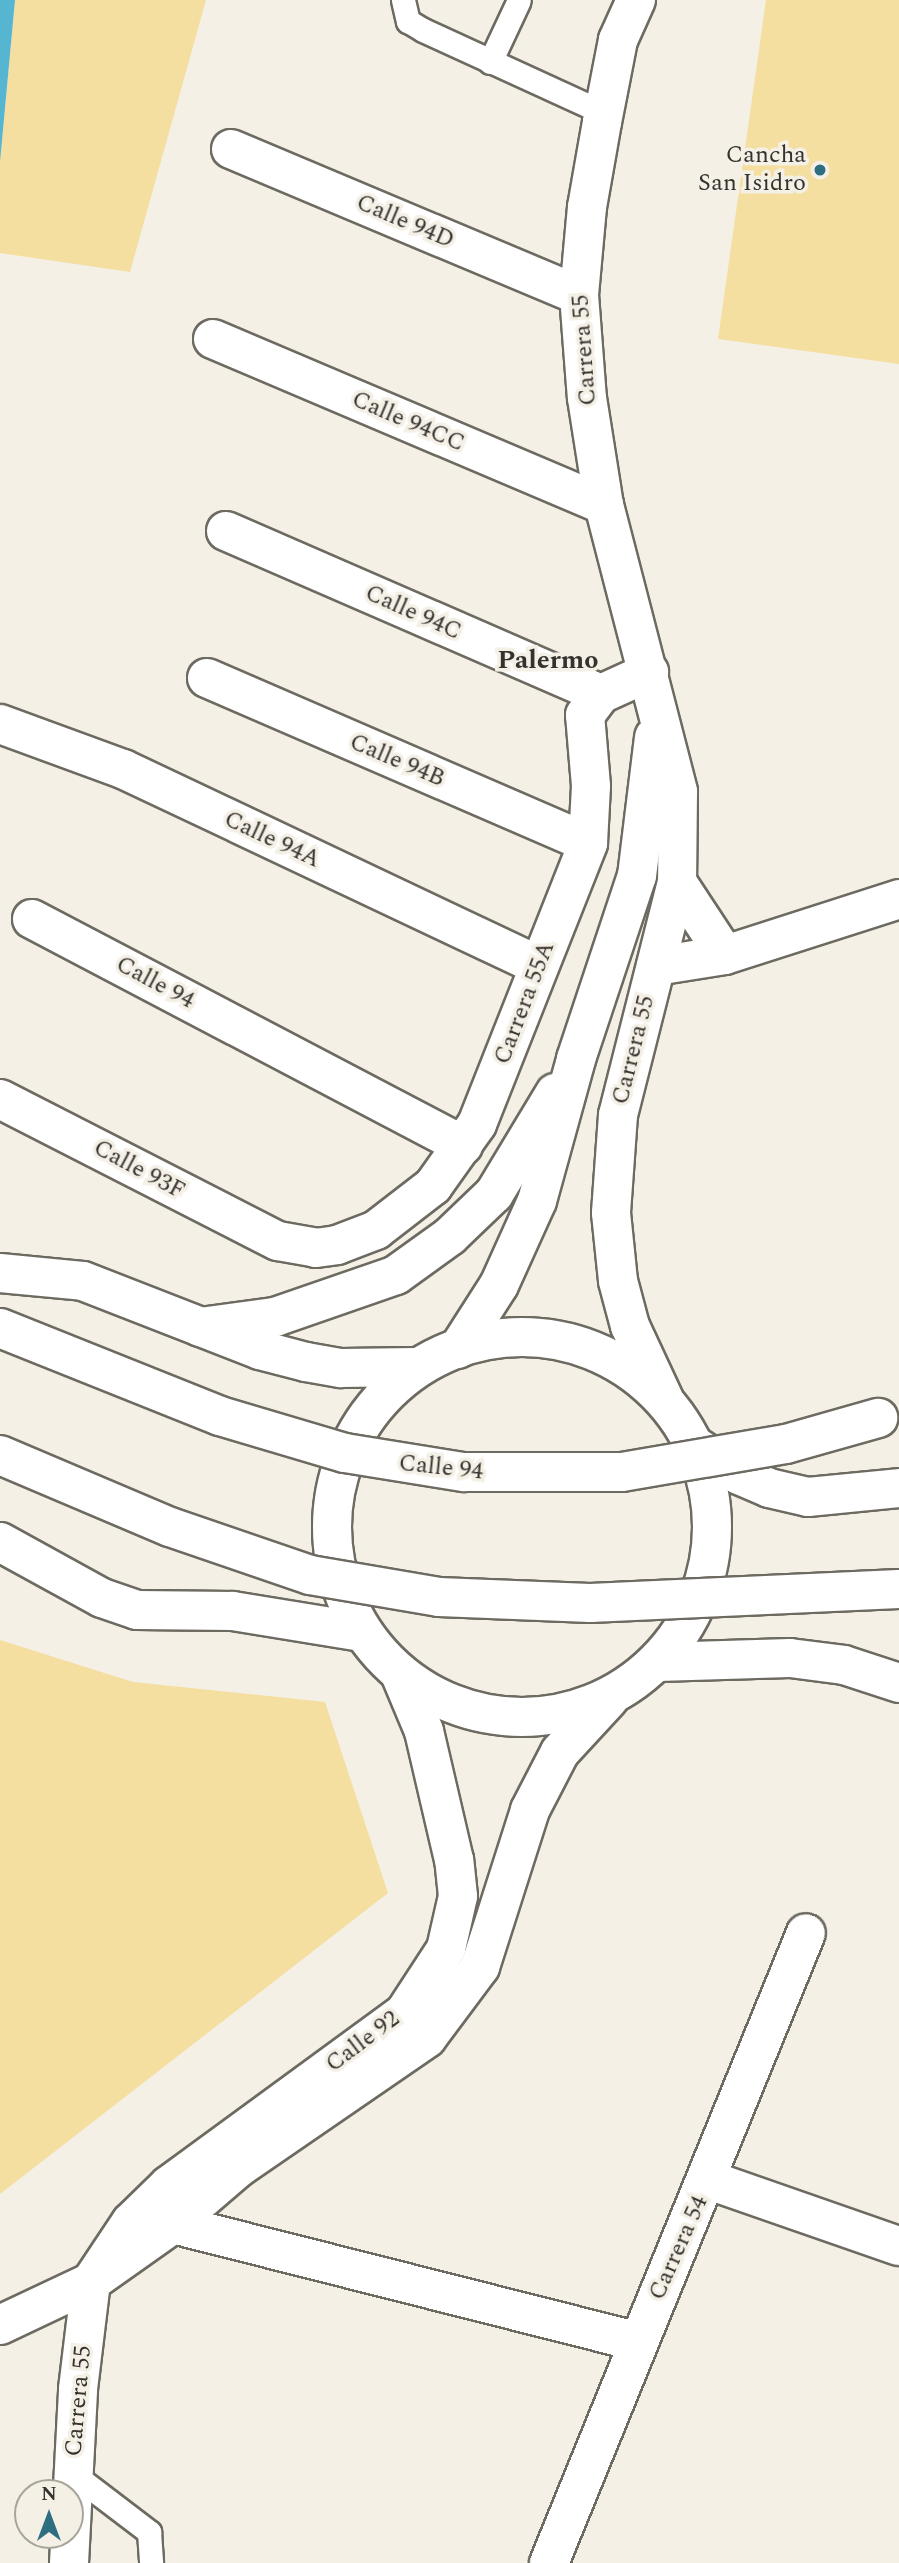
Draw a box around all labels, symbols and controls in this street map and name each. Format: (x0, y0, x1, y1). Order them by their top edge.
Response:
place label: Cancha San Isidro (698, 142, 806, 198)
marker: Cancha San Isidro (812, 162, 828, 178)
street label: Calle 94D (352, 189, 458, 255)
street label: Carrera 55 (567, 293, 603, 407)
street label: Calle 94CC (347, 385, 469, 459)
street label: Calle 94C (360, 579, 466, 647)
district label: Palermo (498, 645, 598, 677)
street label: Calle 94B (345, 728, 449, 794)
street label: Calle 94A (219, 805, 325, 875)
street label: Carrera 55A (488, 937, 562, 1069)
street label: Calle 94 (111, 950, 199, 1016)
street label: Carrera 55 (607, 993, 661, 1107)
street label: Calle 93F (88, 1134, 190, 1206)
street label: Calle 94 (397, 1449, 485, 1487)
street label: Calle 92 (320, 2005, 406, 2079)
street label: Carrera 54 (643, 2191, 715, 2305)
street label: Carrera 55 (60, 2344, 98, 2458)
north arrow (14, 2479, 84, 2549)
text: N (41, 2480, 57, 2509)

